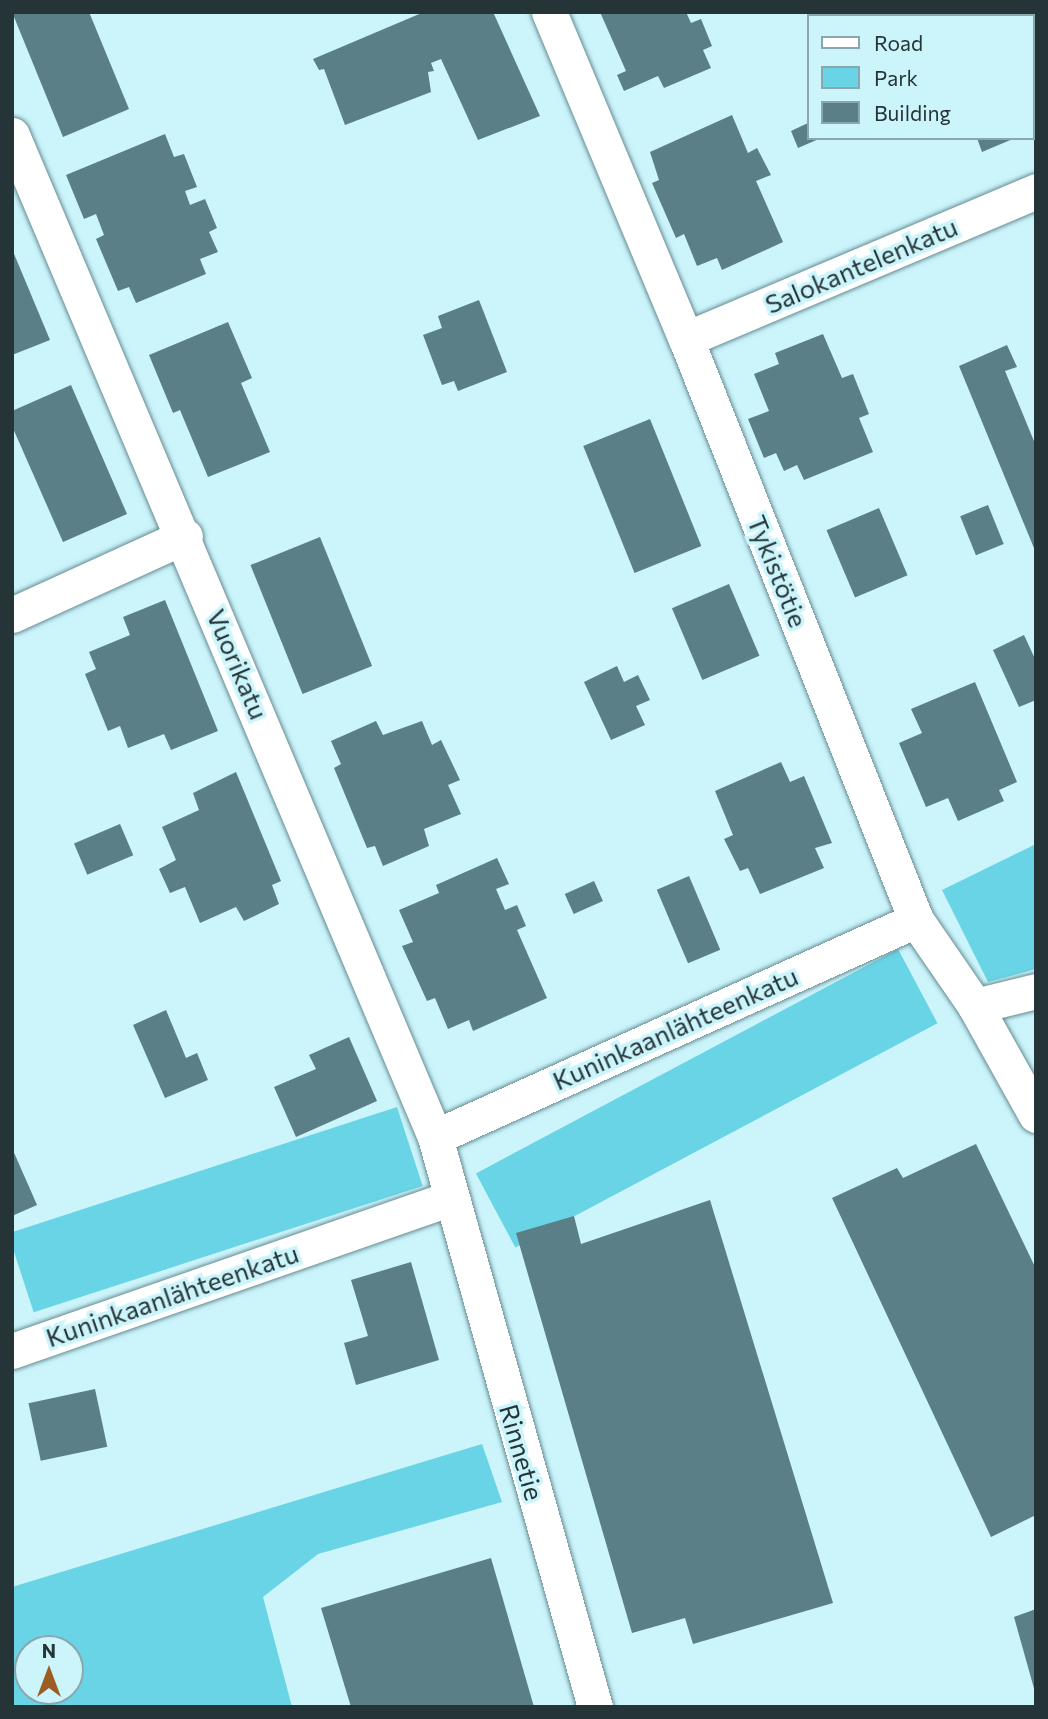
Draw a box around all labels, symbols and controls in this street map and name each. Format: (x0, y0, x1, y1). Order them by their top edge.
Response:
legend (806, 14, 1034, 140)
text: Road (874, 30, 923, 55)
text: Park (874, 65, 918, 90)
text: Building (874, 100, 951, 125)
street label: Salokantelenkatu (760, 210, 962, 320)
street label: Tykistötie (741, 511, 815, 631)
street label: Vuorikatu (201, 604, 275, 724)
street label: Kuninkaanlähteenkatu (548, 960, 802, 1096)
street label: Kuninkaanlähteenkatu (42, 1237, 302, 1353)
street label: Rinnetie (493, 1400, 551, 1504)
north arrow (14, 1635, 84, 1705)
text: N (42, 1639, 56, 1662)

